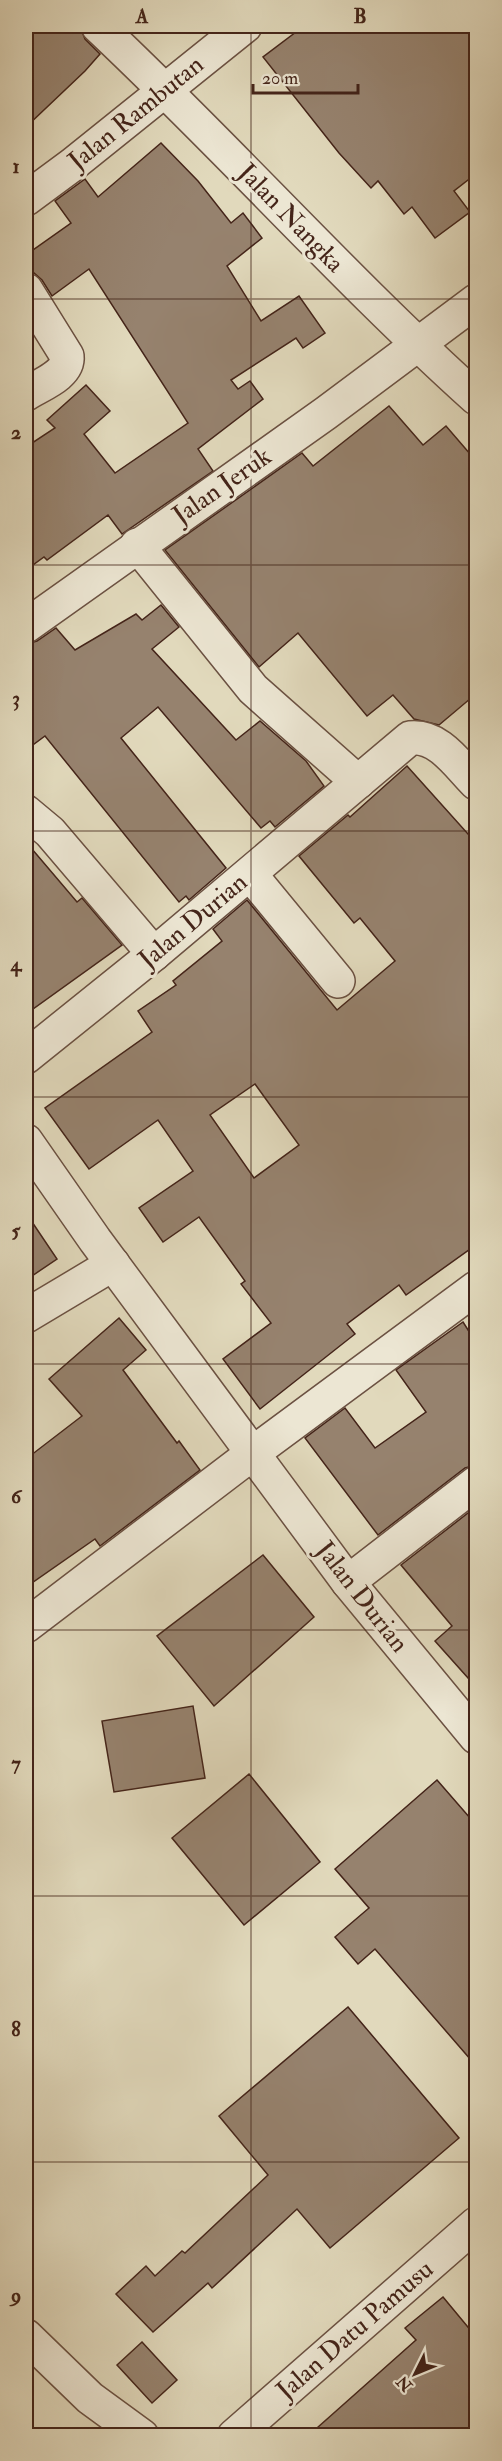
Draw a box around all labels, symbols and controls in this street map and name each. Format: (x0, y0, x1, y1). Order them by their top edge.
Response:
text: A (135, 4, 149, 29)
text: B (353, 4, 367, 29)
street label: Jalan Rambutan (61, 49, 210, 178)
scale bar (253, 57, 358, 95)
text: 20 m (262, 67, 298, 90)
text: 1 (12, 154, 20, 179)
street label: Jalan Nangka (230, 156, 351, 279)
text: 2 (11, 420, 21, 445)
street label: Jalan Jeruk (166, 440, 278, 532)
text: 3 (12, 686, 20, 711)
street label: Jalan Durian (131, 866, 254, 976)
text: 4 (10, 952, 23, 977)
text: 5 (12, 1218, 22, 1243)
text: 6 (11, 1484, 23, 1509)
street label: Jalan Durian (308, 1534, 415, 1659)
text: 7 (11, 1751, 21, 1776)
text: 8 (11, 2017, 21, 2042)
street label: Jalan Datu Pamusu (269, 2253, 440, 2407)
text: 9 (9, 2283, 21, 2308)
north arrow (385, 2344, 445, 2404)
text: N (392, 2371, 418, 2396)

